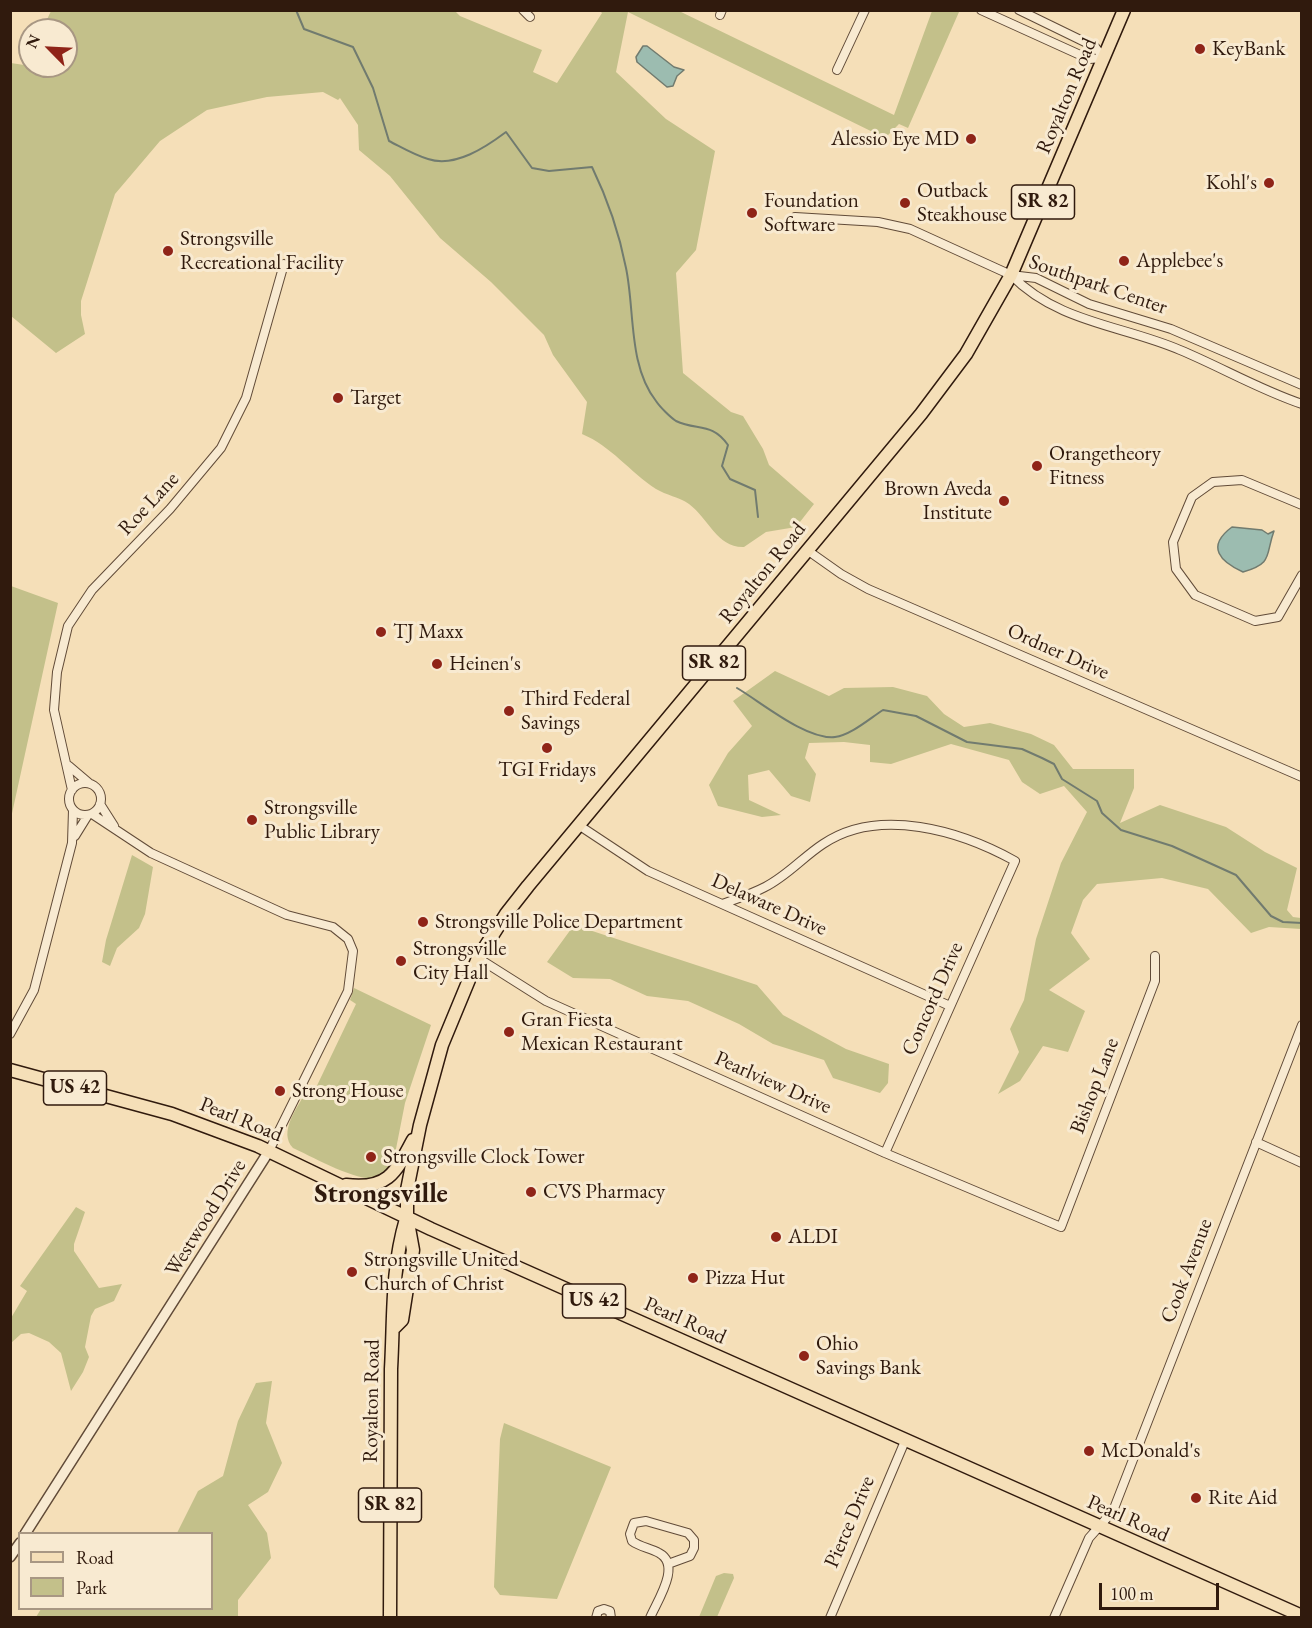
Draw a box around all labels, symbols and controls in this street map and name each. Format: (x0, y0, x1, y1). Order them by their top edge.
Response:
north arrow (18, 18, 78, 78)
text: N (21, 31, 45, 51)
street label: Royalton Road (1031, 34, 1103, 158)
place label: KeyBank (1212, 36, 1285, 62)
marker: KeyBank (1193, 42, 1207, 56)
place label: Alessio Eye MD (831, 126, 959, 152)
marker: Alessio Eye MD (964, 132, 978, 146)
place label: Kohl's (1206, 170, 1257, 196)
marker: Kohl's (1262, 176, 1276, 190)
place label: Outback Steakhouse (917, 178, 1007, 228)
road number: SR 82 (1012, 185, 1074, 219)
place label: Foundation Software (764, 188, 859, 238)
marker: Outback Steakhouse (898, 196, 912, 210)
marker: Foundation Software (745, 206, 759, 220)
place label: Strongsville Recreational Facility (180, 226, 344, 276)
marker: Strongsville Recreational Facility (161, 244, 175, 258)
place label: Applebee's (1136, 248, 1223, 274)
street label: Southpark Center (1026, 250, 1170, 320)
marker: Applebee's (1117, 254, 1131, 268)
place label: Target (350, 385, 401, 411)
marker: Target (331, 391, 345, 405)
place label: Orangetheory Fitness (1049, 441, 1161, 491)
marker: Orangetheory Fitness (1030, 459, 1044, 473)
street label: Roe Lane (113, 467, 185, 541)
place label: Brown Aveda Institute (884, 476, 992, 526)
marker: Brown Aveda Institute (997, 494, 1011, 508)
street label: Royalton Road (714, 517, 812, 629)
street label: Ordner Drive (1003, 618, 1113, 686)
place label: TJ Maxx (393, 619, 463, 645)
marker: TJ Maxx (374, 625, 388, 639)
road number: SR 82 (682, 646, 746, 680)
place label: Heinen's (449, 651, 521, 677)
marker: Heinen's (430, 657, 444, 671)
place label: Third Federal Savings (521, 686, 630, 736)
marker: Third Federal Savings (502, 704, 516, 718)
marker: TGI Fridays (540, 741, 554, 755)
place label: TGI Fridays (498, 757, 596, 783)
place label: Strongsville Public Library (264, 795, 380, 845)
marker: Strongsville Public Library (245, 813, 259, 827)
street label: Delaware Drive (707, 868, 831, 942)
place label: Strongsville Police Department (435, 909, 683, 935)
marker: Strongsville Police Department (416, 915, 430, 929)
place label: Strongsville City Hall (413, 936, 506, 986)
street label: Concord Drive (897, 938, 969, 1060)
marker: Strongsville City Hall (394, 954, 408, 968)
place label: Gran Fiesta Mexican Restaurant (521, 1007, 683, 1057)
marker: Gran Fiesta Mexican Restaurant (502, 1025, 516, 1039)
street label: Bishop Lane (1065, 1035, 1125, 1137)
street label: Pearlview Drive (711, 1046, 835, 1120)
road number: US 42 (44, 1071, 106, 1105)
place label: Strong House (292, 1078, 404, 1104)
marker: Strong House (273, 1084, 287, 1098)
street label: Pearl Road (196, 1092, 286, 1148)
place label: Strongsville Clock Tower (383, 1144, 585, 1170)
marker: Strongsville Clock Tower (364, 1150, 378, 1164)
street label: Westwood Drive (160, 1155, 252, 1281)
district label: Strongsville (314, 1179, 448, 1211)
place label: CVS Pharmacy (543, 1179, 665, 1205)
marker: CVS Pharmacy (524, 1185, 538, 1199)
street label: Cook Avenue (1156, 1215, 1218, 1327)
place label: ALDI (788, 1224, 838, 1250)
marker: ALDI (769, 1230, 783, 1244)
place label: Strongsville United Church of Christ (364, 1247, 519, 1297)
marker: Strongsville United Church of Christ (345, 1265, 359, 1279)
place label: Pizza Hut (705, 1265, 785, 1291)
marker: Pizza Hut (686, 1271, 700, 1285)
road number: US 42 (562, 1284, 626, 1318)
street label: Pearl Road (640, 1292, 730, 1350)
place label: Ohio Savings Bank (816, 1331, 921, 1381)
street label: Royalton Road (358, 1339, 386, 1463)
marker: Ohio Savings Bank (797, 1349, 811, 1363)
place label: McDonald's (1101, 1438, 1200, 1464)
marker: McDonald's (1082, 1444, 1096, 1458)
street label: Pierce Drive (819, 1472, 881, 1572)
place label: Rite Aid (1208, 1485, 1277, 1511)
road number: SR 82 (358, 1488, 422, 1522)
street label: Pearl Road (1083, 1490, 1173, 1548)
marker: Rite Aid (1189, 1491, 1203, 1505)
legend (18, 1532, 213, 1610)
text: Road (76, 1546, 114, 1569)
scale bar (1102, 1571, 1222, 1609)
text: Park (76, 1576, 107, 1599)
text: 100 m (1110, 1582, 1154, 1605)

